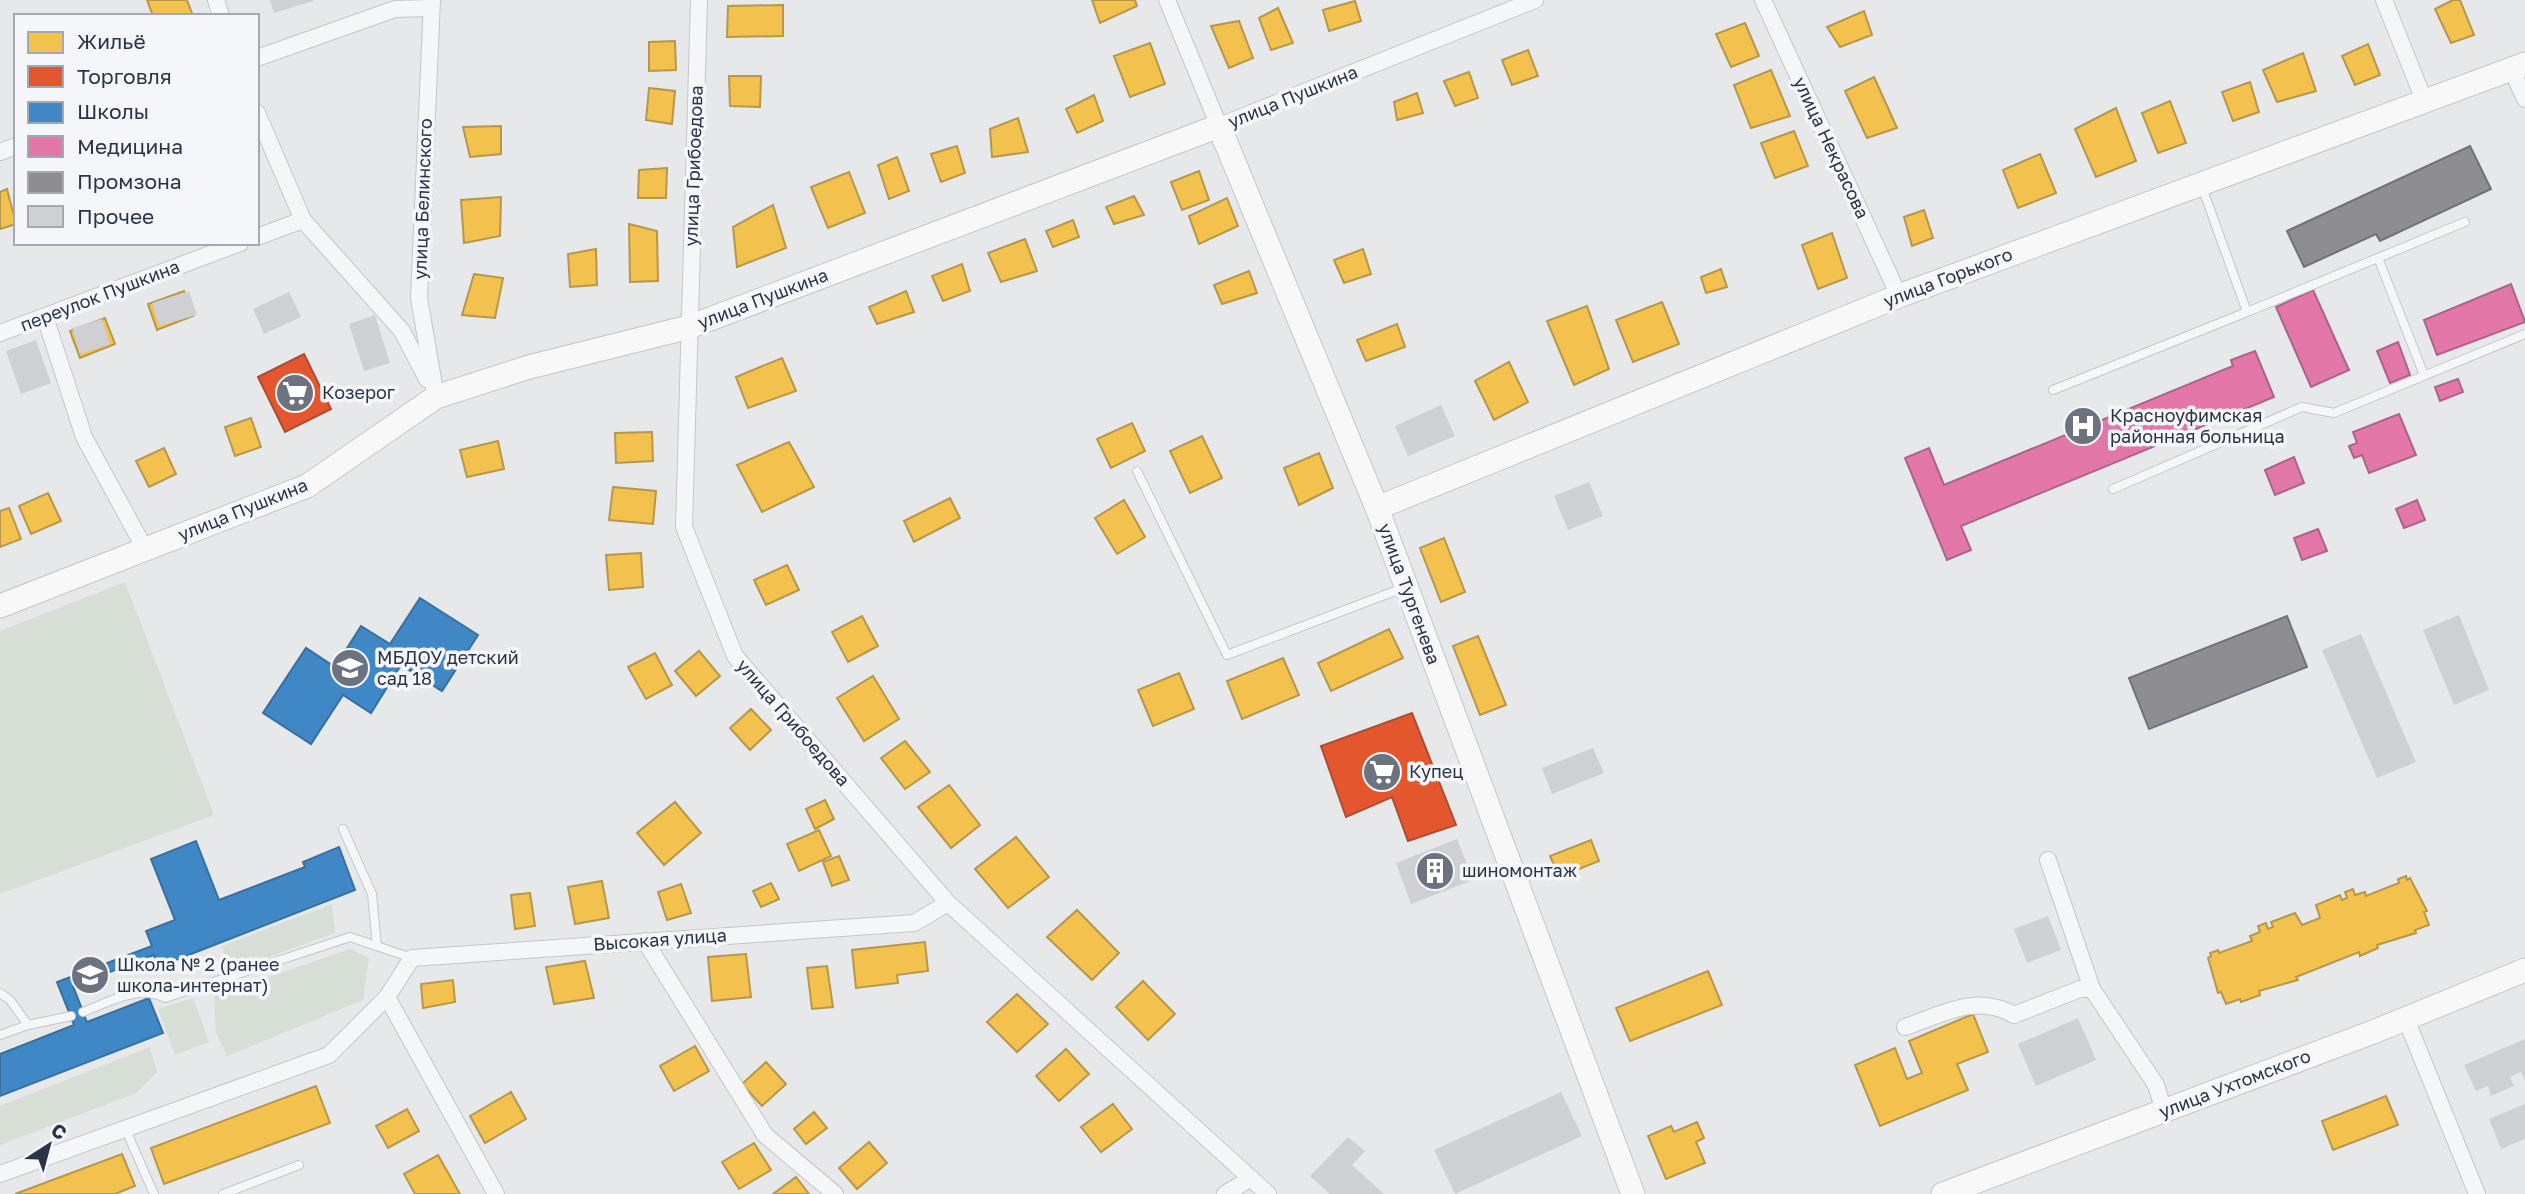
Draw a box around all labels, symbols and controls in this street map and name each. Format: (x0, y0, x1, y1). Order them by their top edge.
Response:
legend (14, 14, 259, 245)
text: Жильё (77, 28, 146, 54)
street label: улица Пушкина (1225, 60, 1361, 132)
text: Торговля (77, 63, 172, 89)
street label: улица Некрасова (1789, 73, 1874, 222)
street label: улица Грибоедова (679, 85, 707, 247)
text: Школы (77, 98, 149, 124)
street label: улица Белинского (408, 118, 436, 280)
text: Медицина (77, 133, 183, 159)
text: Промзона (77, 168, 182, 194)
text: Прочее (77, 203, 154, 229)
street label: улица Горького (1880, 242, 2015, 312)
street label: переулок Пушкина (17, 255, 182, 336)
street label: улица Пушкина (694, 263, 831, 333)
supermarket icon: Козерог (274, 372, 316, 414)
place label: Козерог (322, 381, 395, 403)
place label: Красноуфимская районная больница (2110, 404, 2285, 447)
hospital icon: Красноуфимская районная больница (2062, 405, 2104, 447)
street label: улица Пушкина (175, 473, 311, 545)
street label: улица Тургенева (1374, 520, 1446, 667)
place label: МБДОУ детский сад 18 (377, 646, 519, 689)
school or university icon: МБДОУ детский сад 18 (329, 647, 371, 689)
street label: улица Грибоедова (733, 654, 855, 790)
supermarket icon: Купец (1361, 751, 1403, 793)
place label: Купец (1409, 760, 1463, 782)
building icon: шиномонтаж (1414, 850, 1456, 892)
place label: шиномонтаж (1462, 859, 1577, 881)
street label: Высокая улица (592, 923, 727, 955)
place label: Школа № 2 (ранее школа-интернат) (117, 953, 279, 996)
school or university icon: Школа № 2 (ранее школа-интернат) (69, 954, 111, 996)
street label: улица Ухтомского (2156, 1044, 2314, 1122)
north arrow (14, 1110, 84, 1180)
text: С (47, 1118, 72, 1144)

